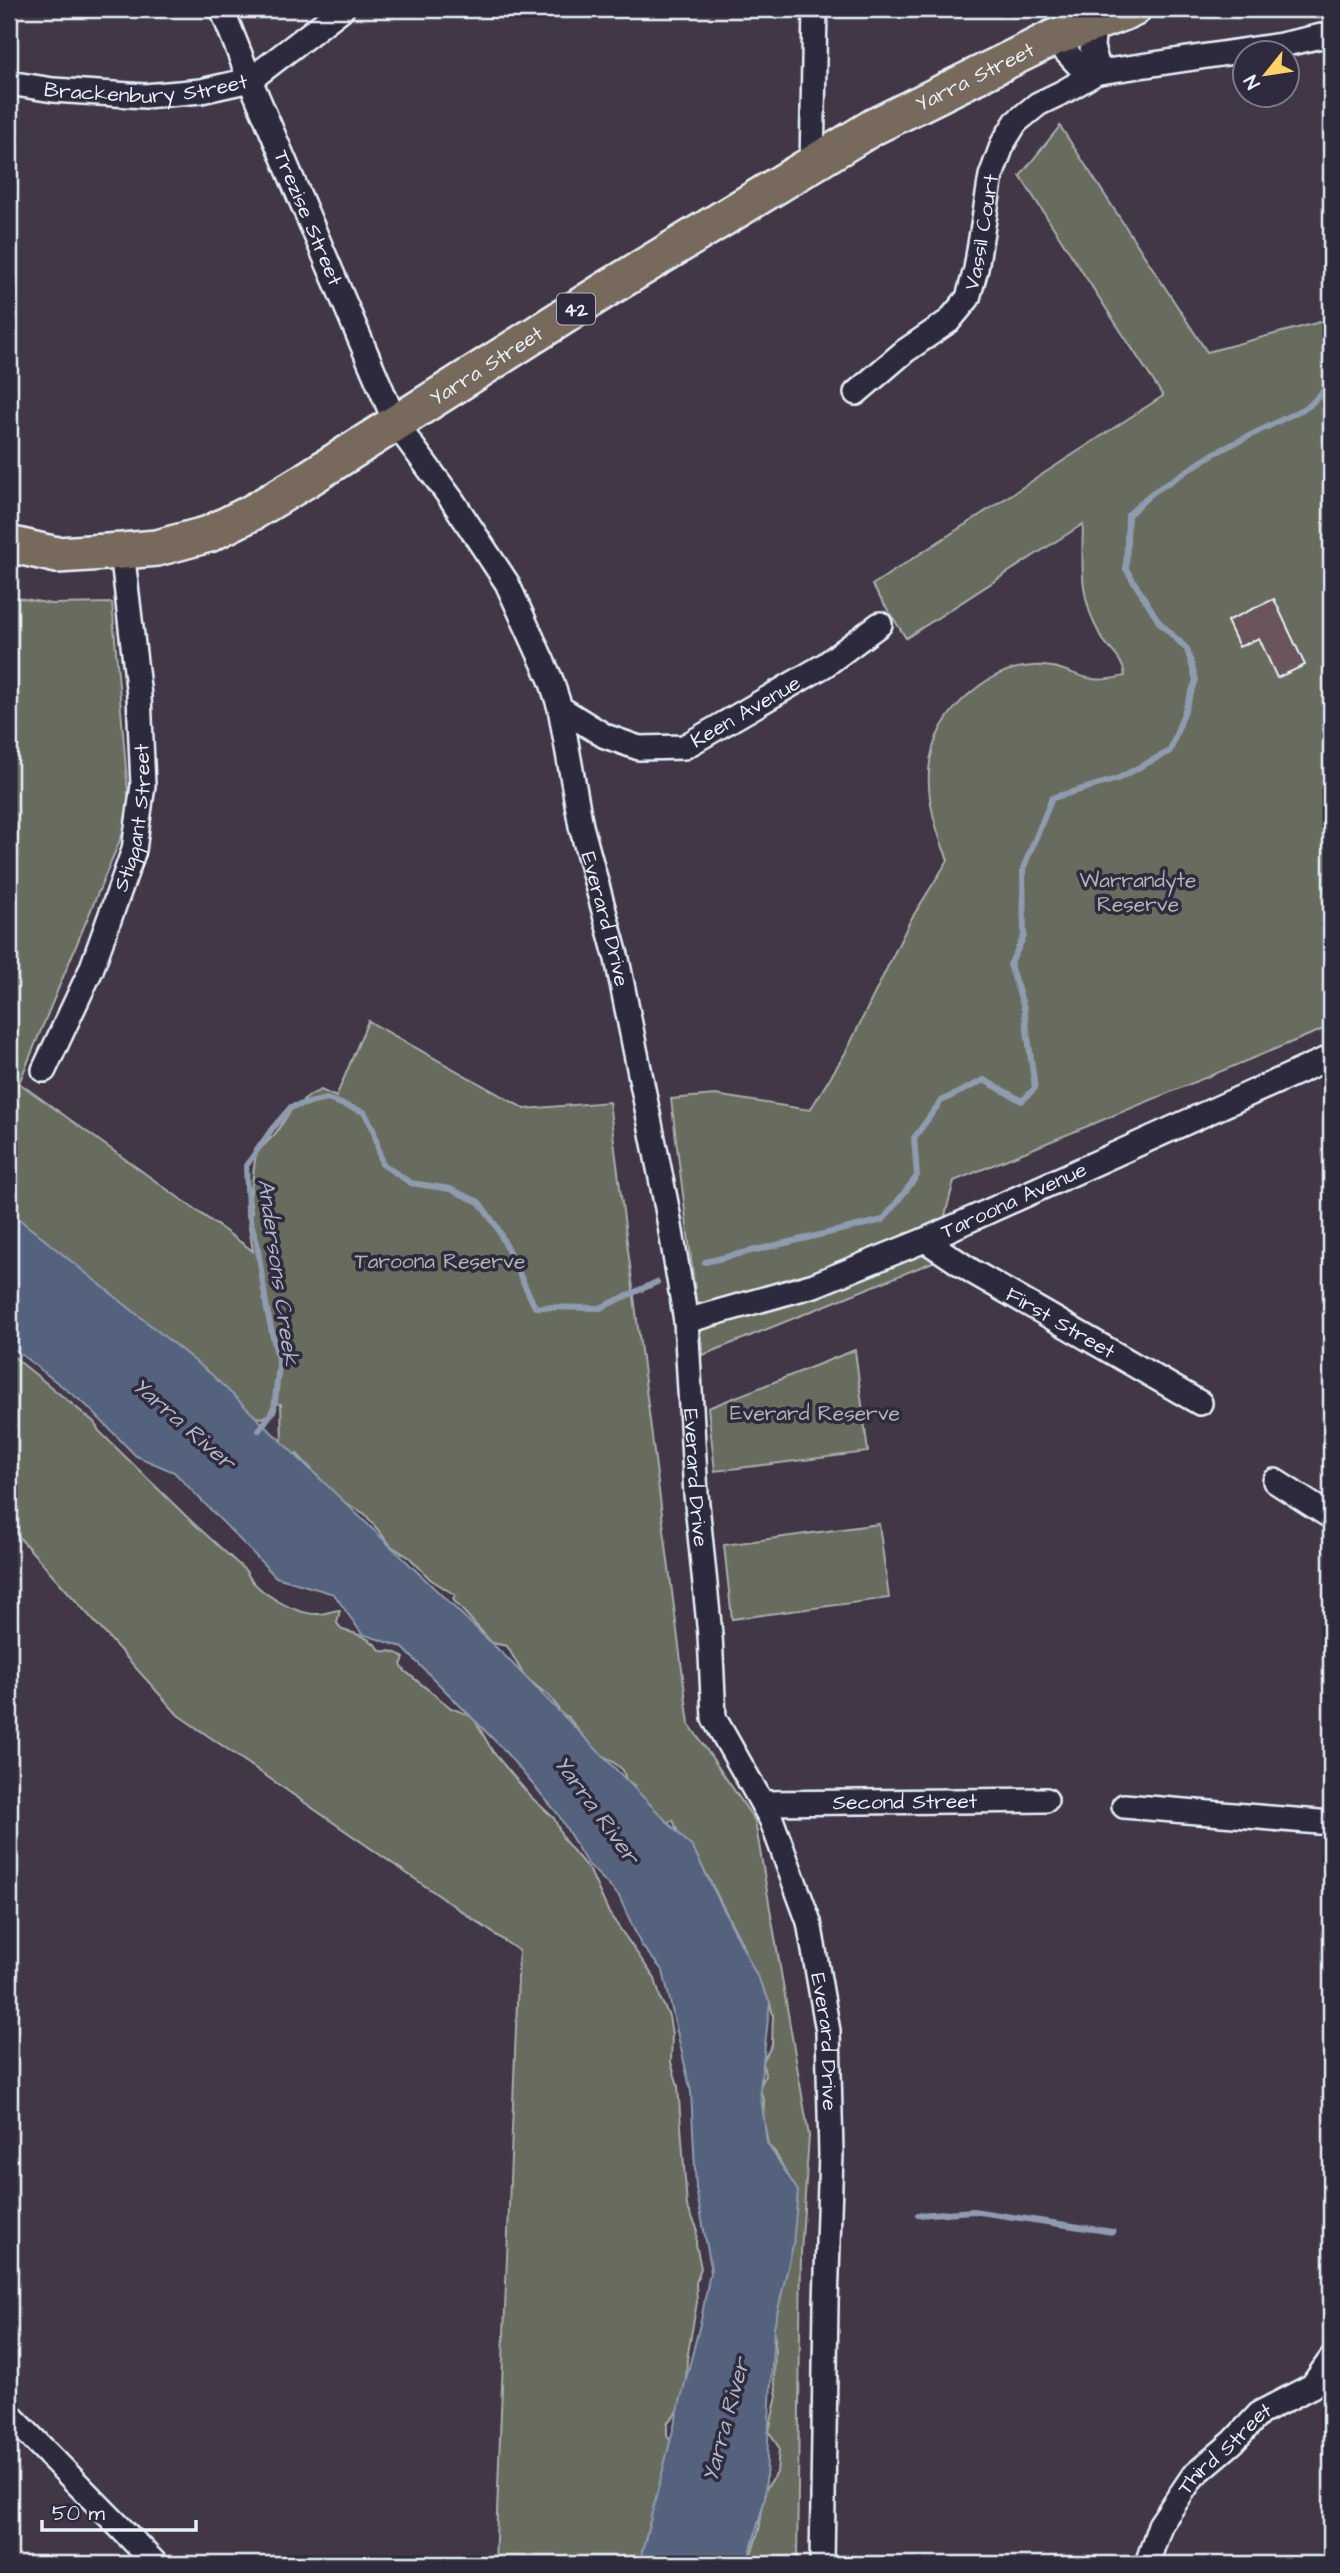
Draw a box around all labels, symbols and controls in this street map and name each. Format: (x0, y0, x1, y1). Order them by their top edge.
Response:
street label: Yarra Street (911, 35, 1040, 119)
north arrow (1232, 38, 1302, 108)
street label: Brackenbury Street (42, 67, 251, 111)
text: N (1238, 70, 1267, 94)
street label: Trezise Street (266, 146, 350, 291)
street label: Vassil Court (957, 172, 1006, 294)
road number: 42 (557, 294, 595, 324)
street label: Yarra Street (424, 319, 549, 413)
street label: Keen Avenue (685, 668, 806, 755)
street label: Stiggant Street (106, 743, 158, 895)
street label: Everard Drive (574, 848, 636, 989)
park label: Warrandyte Reserve (1080, 866, 1196, 919)
street label: Taroona Avenue (936, 1155, 1091, 1246)
water label: Andersons Creek (249, 1177, 307, 1368)
park label: Taroona Reserve (355, 1247, 525, 1276)
street label: First Street (1001, 1280, 1121, 1366)
water label: Yarra River (125, 1370, 244, 1479)
park label: Everard Reserve (730, 1399, 900, 1428)
street label: Everard Drive (676, 1408, 715, 1548)
water label: Yarra River (546, 1749, 648, 1872)
street label: Second Street (833, 1787, 978, 1817)
street label: Everard Drive (803, 1971, 844, 2111)
water label: Yarra River (694, 2352, 758, 2486)
street label: Third Street (1171, 2395, 1277, 2500)
scale bar (42, 2489, 196, 2533)
text: 50 m (52, 2499, 106, 2528)

